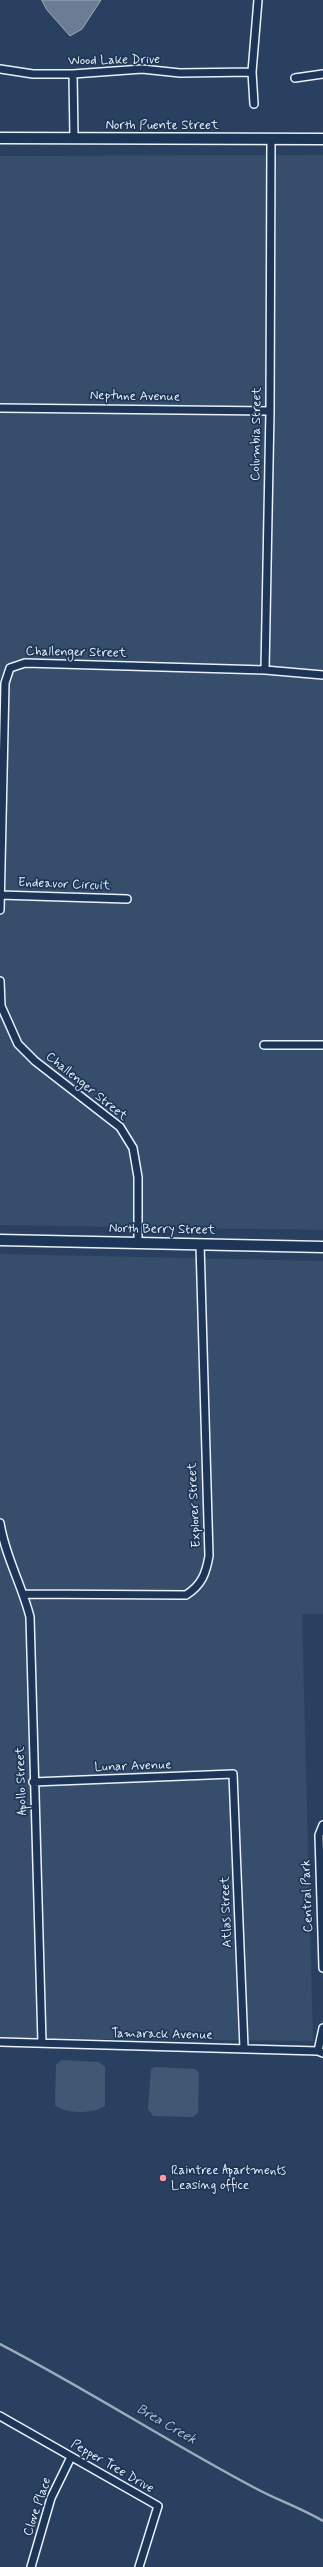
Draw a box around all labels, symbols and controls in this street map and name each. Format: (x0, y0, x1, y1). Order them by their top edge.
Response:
street label: Wood Lake Drive (68, 52, 160, 70)
street label: North Puente Street (105, 118, 219, 134)
street label: Columbia Street (248, 387, 266, 481)
street label: Neptune Avenue (90, 388, 180, 406)
street label: Challenger Street (25, 644, 127, 662)
street label: Endeavor Circuit (17, 876, 111, 894)
street label: Challenger Street (42, 1049, 130, 1125)
street label: North Berry Street (109, 1221, 215, 1239)
street label: Explorer Street (185, 1462, 205, 1548)
street label: Apollo Street (13, 1746, 31, 1816)
street label: Lunar Avenue (94, 1758, 172, 1776)
street label: Central Park (299, 1859, 317, 1933)
street label: Atlas Street (218, 1876, 236, 1948)
street label: Tamarack Avenue (111, 2026, 213, 2044)
place label: Raintree Apartments Leasing office (171, 2163, 286, 2194)
marker: Raintree Apartments Leasing office (158, 2173, 168, 2183)
water label: Brea Creek (133, 2401, 199, 2449)
street label: Pepper Tree Drive (68, 2437, 156, 2497)
street label: Clove Place (21, 2476, 55, 2538)

